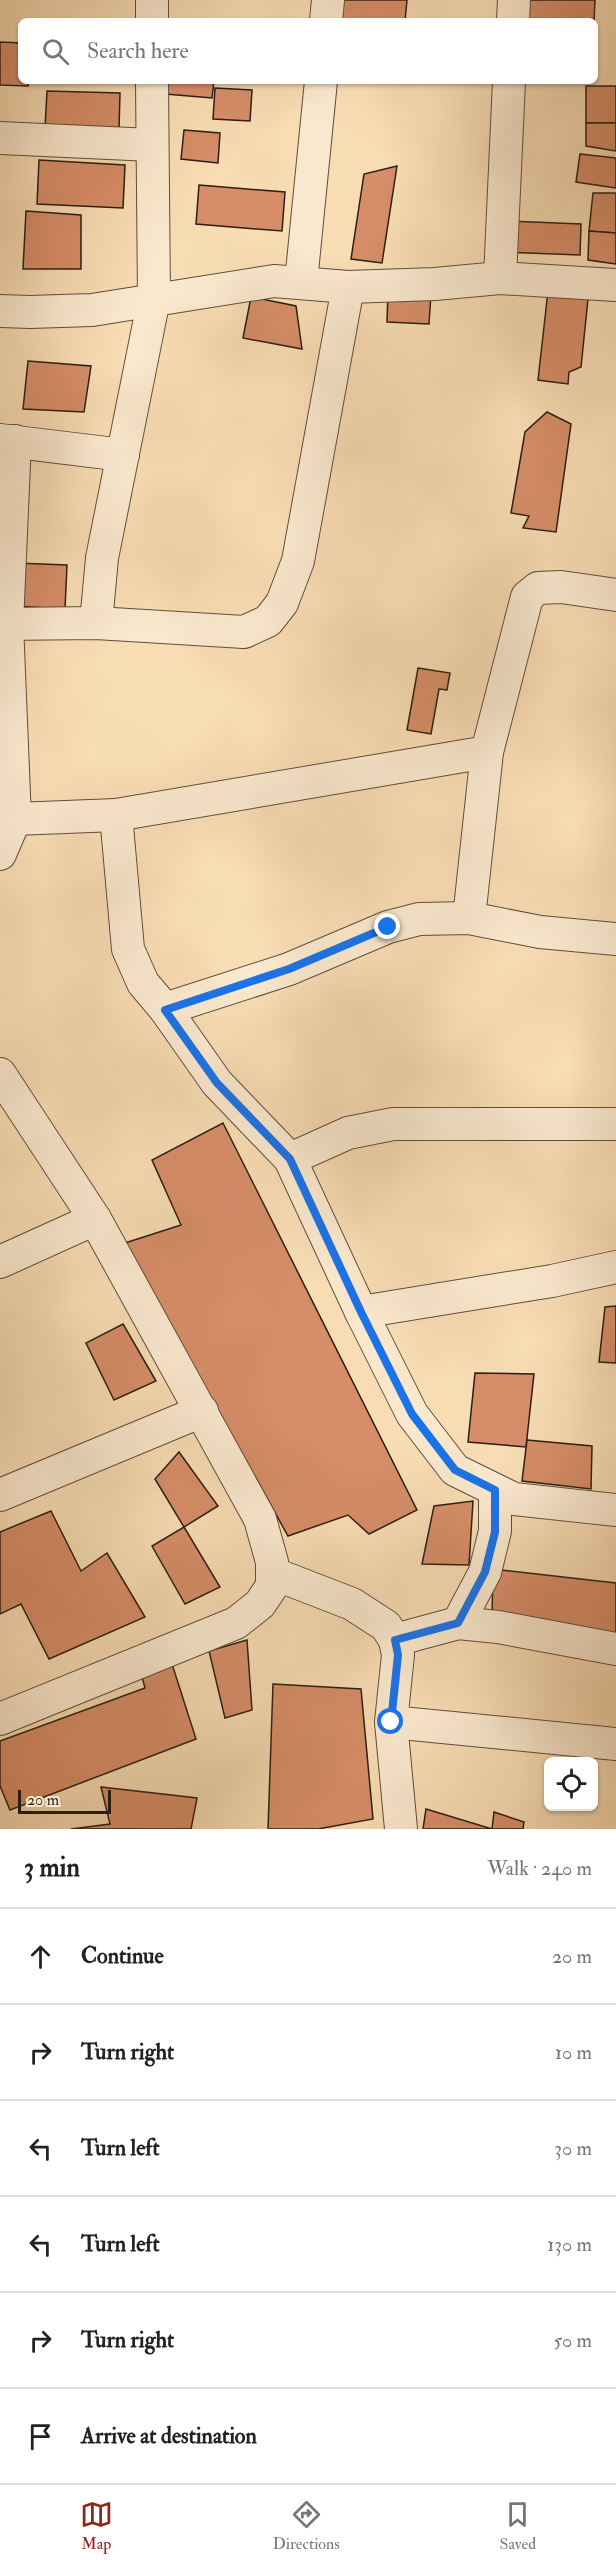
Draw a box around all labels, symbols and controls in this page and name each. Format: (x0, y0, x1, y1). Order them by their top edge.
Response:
search box (18, 18, 598, 84)
icon: search (39, 35, 72, 68)
text: Search here (87, 37, 189, 65)
route end (374, 913, 400, 939)
route start (377, 1708, 403, 1734)
map controls (544, 1757, 598, 1811)
button: locate (544, 1757, 598, 1811)
scale bar (18, 1787, 111, 1814)
text: 20 m (27, 1790, 59, 1810)
text: 3 min (24, 1852, 80, 1884)
text: Walk · 240 m (487, 1856, 592, 1881)
icon: ahead (24, 1940, 57, 1973)
text: Continue (81, 1942, 164, 1970)
text: 20 m (552, 1944, 592, 1969)
icon: right (24, 2036, 57, 2069)
text: Turn right (81, 2038, 174, 2066)
text: 10 m (555, 2040, 592, 2065)
icon: left (24, 2132, 57, 2165)
text: Turn left (81, 2134, 160, 2162)
text: 30 m (554, 2136, 592, 2161)
icon: left (24, 2228, 57, 2261)
text: Turn left (81, 2230, 160, 2258)
text: 130 m (547, 2232, 592, 2257)
icon: right (24, 2324, 57, 2357)
text: Turn right (81, 2326, 174, 2354)
text: 50 m (553, 2328, 592, 2353)
icon: arrive (24, 2420, 57, 2453)
text: Arrive at destination (81, 2422, 257, 2450)
tab: Map (80, 2498, 113, 2554)
tab: Directions (273, 2498, 340, 2554)
tab: Saved (500, 2498, 536, 2554)

